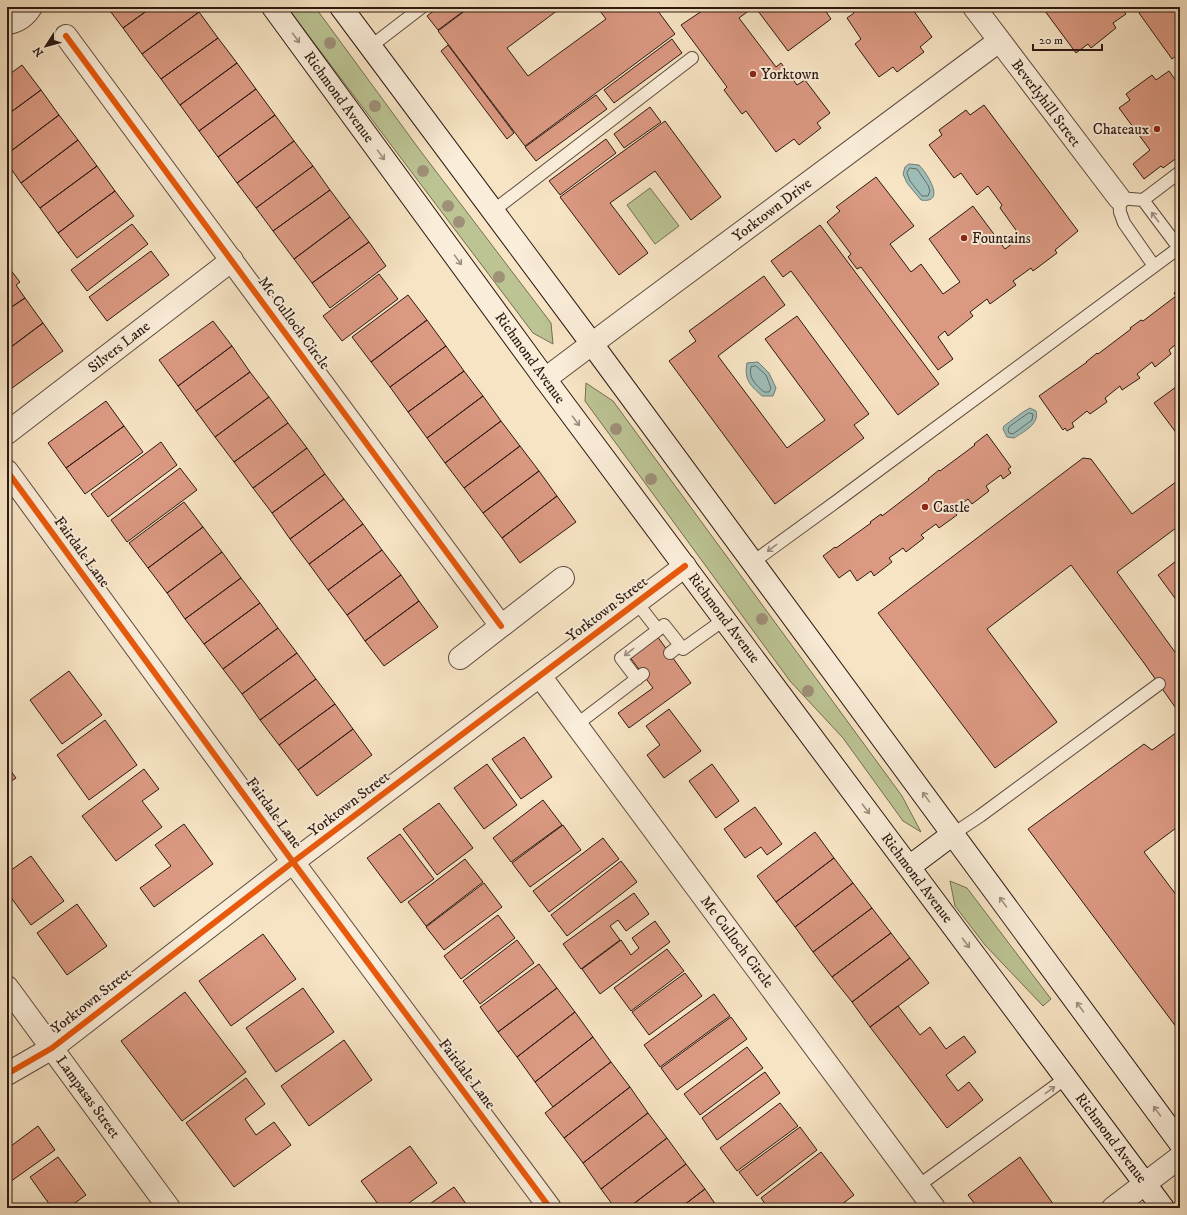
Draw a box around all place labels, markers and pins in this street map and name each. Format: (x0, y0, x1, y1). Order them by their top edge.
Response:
place label: Yorktown (761, 65, 819, 84)
marker: Yorktown (748, 69, 758, 79)
place label: Chateaux (1093, 120, 1150, 139)
marker: Chateaux (1152, 124, 1162, 134)
place label: Fountains (972, 229, 1031, 248)
marker: Fountains (959, 233, 969, 243)
place label: Castle (933, 498, 970, 517)
marker: Castle (920, 502, 930, 512)

